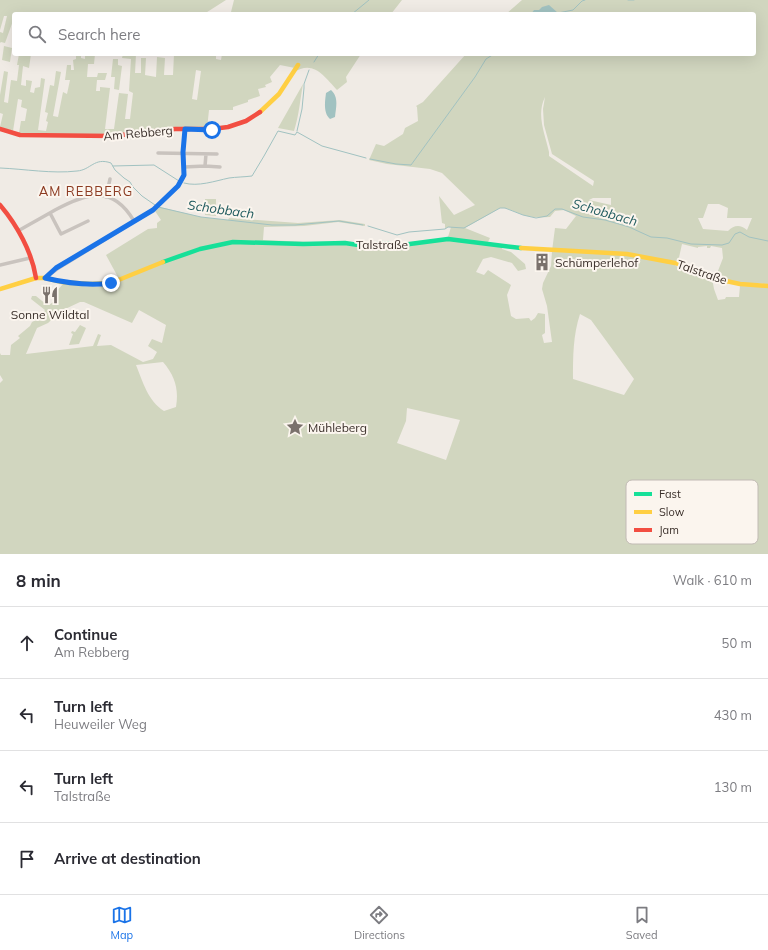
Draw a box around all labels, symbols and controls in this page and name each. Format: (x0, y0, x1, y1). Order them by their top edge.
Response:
search box (12, 12, 756, 56)
icon: search (26, 23, 48, 45)
text: Search here (58, 25, 140, 44)
route start (203, 121, 221, 139)
street label: Am Rebberg (103, 122, 173, 144)
district label: AM REBBERG (39, 183, 133, 199)
water label: Schobbach (571, 195, 639, 229)
water label: Schobbach (187, 196, 255, 222)
street label: Talstraße (356, 237, 408, 252)
building icon: Schümperlehof (532, 252, 552, 272)
place label: Schümperlehof (555, 255, 639, 270)
street label: Talstraße (675, 256, 729, 288)
route end (102, 274, 120, 292)
restaurant icon: Sonne Wildtal (40, 285, 60, 305)
place label: Sonne Wildtal (11, 307, 89, 322)
place icon: Mühleberg (285, 417, 305, 437)
place label: Mühleberg (308, 420, 367, 435)
legend (626, 480, 758, 544)
text: Fast (659, 487, 681, 501)
text: Slow (659, 505, 685, 519)
text: Jam (659, 523, 679, 537)
text: 8 min (16, 570, 61, 591)
text: Walk · 610 m (673, 572, 752, 588)
text: Continue (54, 625, 117, 644)
icon: ahead (16, 632, 38, 654)
text: 50 m (722, 635, 752, 651)
text: Am Rebberg (54, 644, 129, 660)
text: Turn left (54, 697, 113, 716)
icon: left (16, 704, 38, 726)
text: 430 m (714, 707, 752, 723)
text: Heuweiler Weg (54, 716, 147, 732)
text: Turn left (54, 769, 113, 788)
icon: left (16, 776, 38, 798)
text: 130 m (714, 779, 752, 795)
text: Talstraße (54, 788, 110, 804)
icon: arrive (16, 848, 38, 870)
text: Arrive at destination (54, 849, 201, 868)
tab: Map (110, 904, 133, 942)
tab: Directions (354, 904, 405, 942)
tab: Saved (626, 904, 658, 942)

